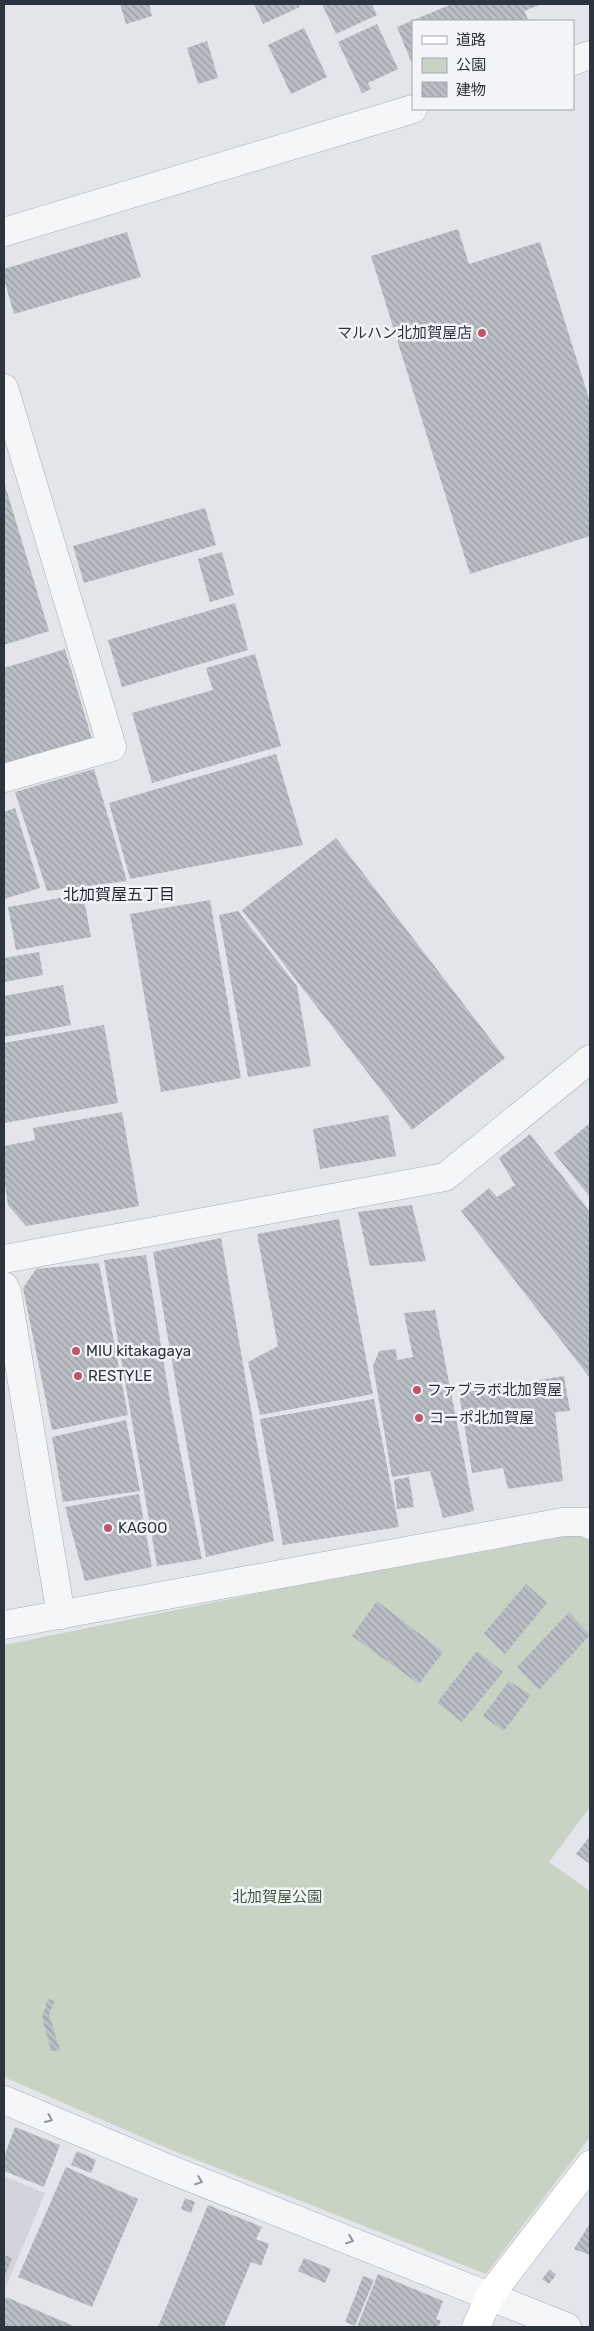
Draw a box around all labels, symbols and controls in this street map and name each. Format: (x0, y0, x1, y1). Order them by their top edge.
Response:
legend (412, 20, 574, 110)
text: 道路 (456, 31, 486, 49)
text: 公園 (456, 56, 486, 74)
text: 建物 (456, 81, 486, 99)
place label: マルハン北加賀屋店 (337, 324, 472, 342)
marker: マルハン北加賀屋店 (476, 327, 488, 339)
district label: 北加賀屋五丁目 (63, 885, 175, 904)
place label: MIU kitakagaya (86, 1342, 191, 1360)
marker: MIU kitakagaya (70, 1345, 82, 1357)
place label: RESTYLE (88, 1367, 152, 1385)
marker: RESTYLE (72, 1370, 84, 1382)
place label: ファブラボ北加賀屋 (427, 1381, 562, 1399)
marker: ファブラボ北加賀屋 (411, 1384, 423, 1396)
place label: コーポ北加賀屋 (429, 1409, 534, 1427)
marker: コーポ北加賀屋 (413, 1412, 425, 1424)
place label: KAGOO (118, 1519, 167, 1537)
marker: KAGOO (102, 1522, 114, 1534)
park label: 北加賀屋公園 (232, 1888, 322, 1906)
one-way arrow (44, 2112, 53, 2123)
one-way arrow (194, 2174, 203, 2185)
one-way arrow (345, 2234, 354, 2244)

